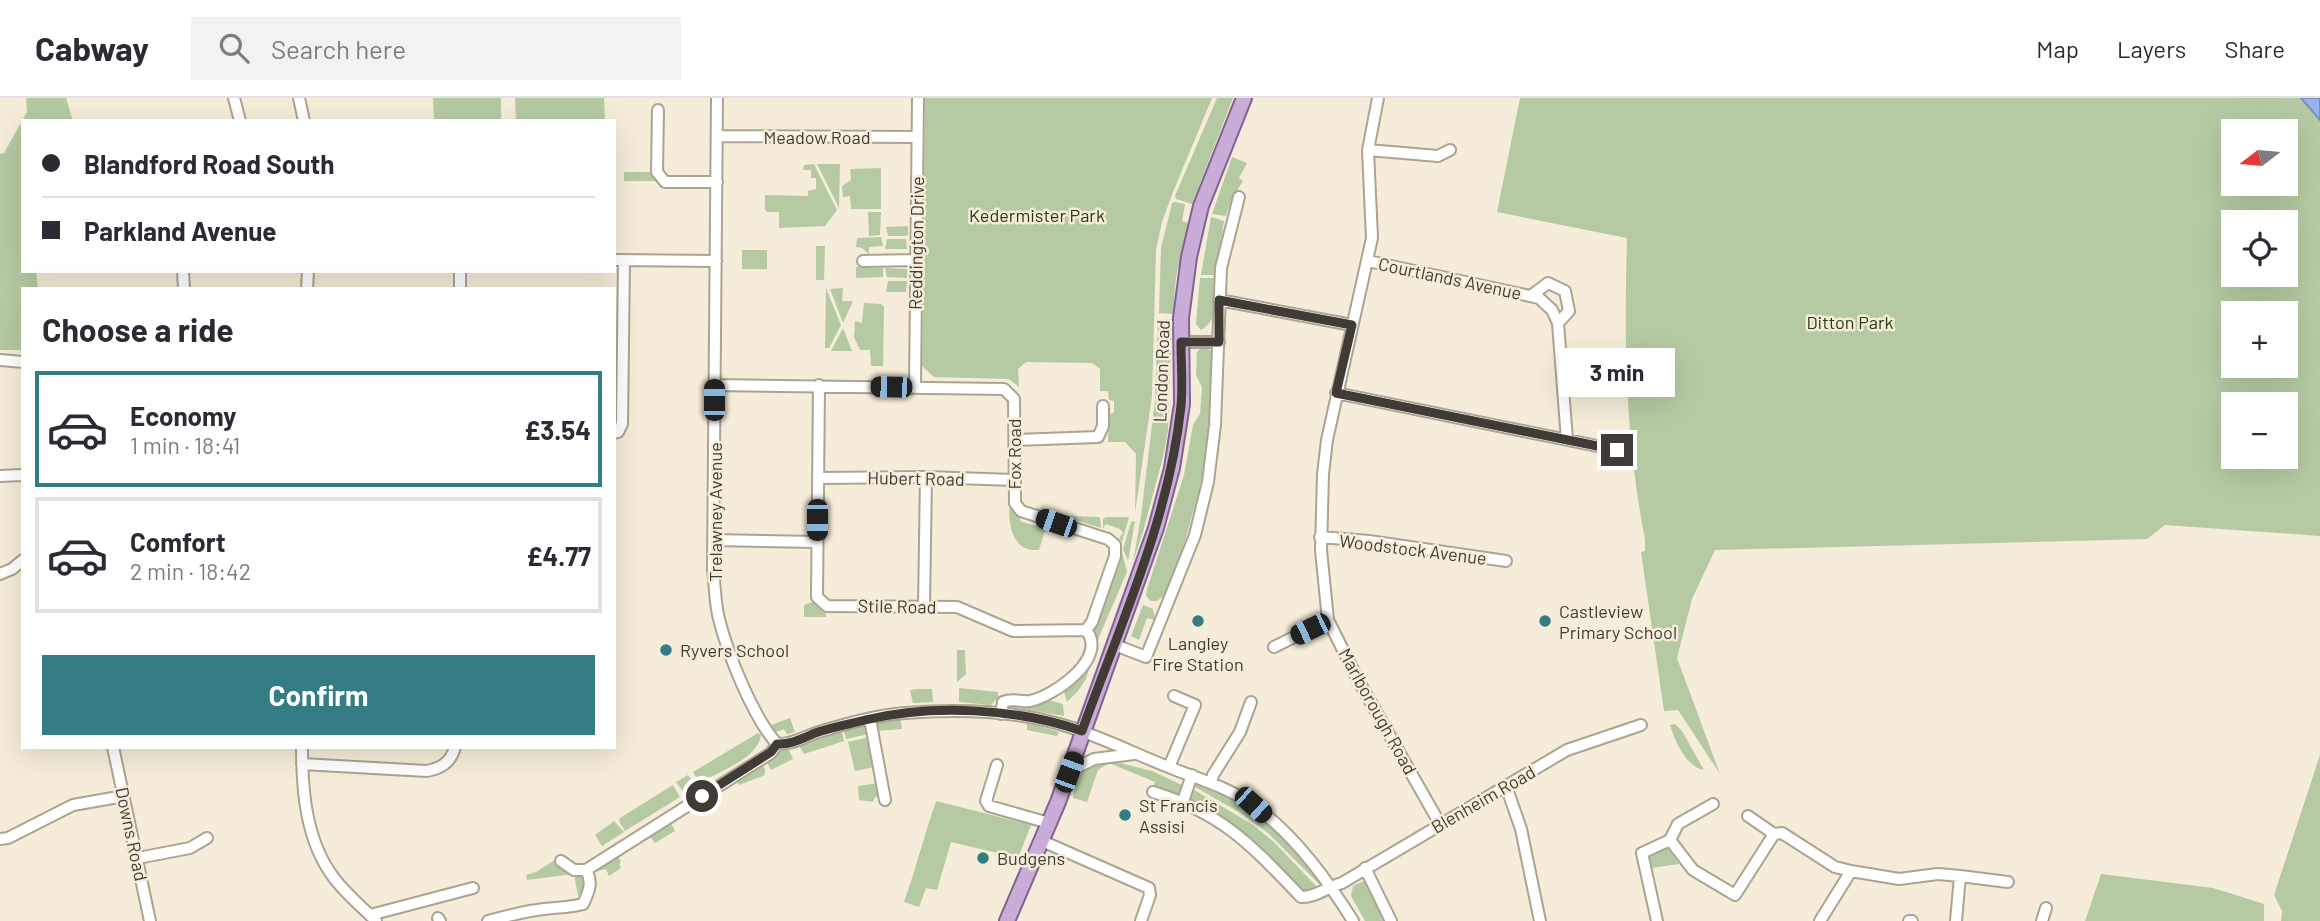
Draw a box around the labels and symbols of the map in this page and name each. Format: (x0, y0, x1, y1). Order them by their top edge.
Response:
north arrow (2221, 119, 2298, 196)
street label: Meadow Road (763, 126, 871, 148)
street label: Reddington Drive (904, 176, 928, 310)
park label: Kedermister Park (969, 204, 1105, 226)
street label: Courtlands Avenue (1376, 252, 1524, 304)
park label: Ditton Park (1806, 311, 1894, 333)
street label: London Road (1148, 319, 1174, 423)
callout: 3 min (1559, 348, 1675, 398)
car (870, 376, 913, 398)
car (704, 379, 725, 421)
street label: Fox Road (1003, 418, 1025, 490)
route end (1601, 434, 1633, 466)
street label: Trelawney Avenue (704, 442, 726, 582)
street label: Hubert Road (867, 466, 965, 490)
car (807, 499, 828, 541)
car (1033, 506, 1080, 540)
street label: Woodstock Avenue (1338, 529, 1488, 569)
street label: Stile Road (857, 594, 937, 618)
place label: Castleview Primary School (1559, 600, 1677, 643)
car (1287, 610, 1334, 648)
marker: Langley Fire Station (1190, 613, 1206, 629)
marker: Castleview Primary School (1537, 613, 1553, 629)
place label: Langley Fire Station (1152, 632, 1244, 675)
place label: Ryvers School (680, 639, 789, 661)
marker: Ryvers School (658, 642, 674, 658)
street label: Marlborough Road (1334, 644, 1422, 778)
car (1052, 749, 1087, 795)
street label: Blenheim Road (1427, 760, 1539, 838)
route start (686, 780, 718, 812)
car (1231, 783, 1276, 827)
street label: Downs Road (111, 785, 153, 883)
place label: St Francis Assisi (1139, 794, 1218, 837)
marker: St Francis Assisi (1117, 807, 1133, 823)
place label: Budgens (997, 847, 1065, 869)
marker: Budgens (975, 850, 991, 866)

